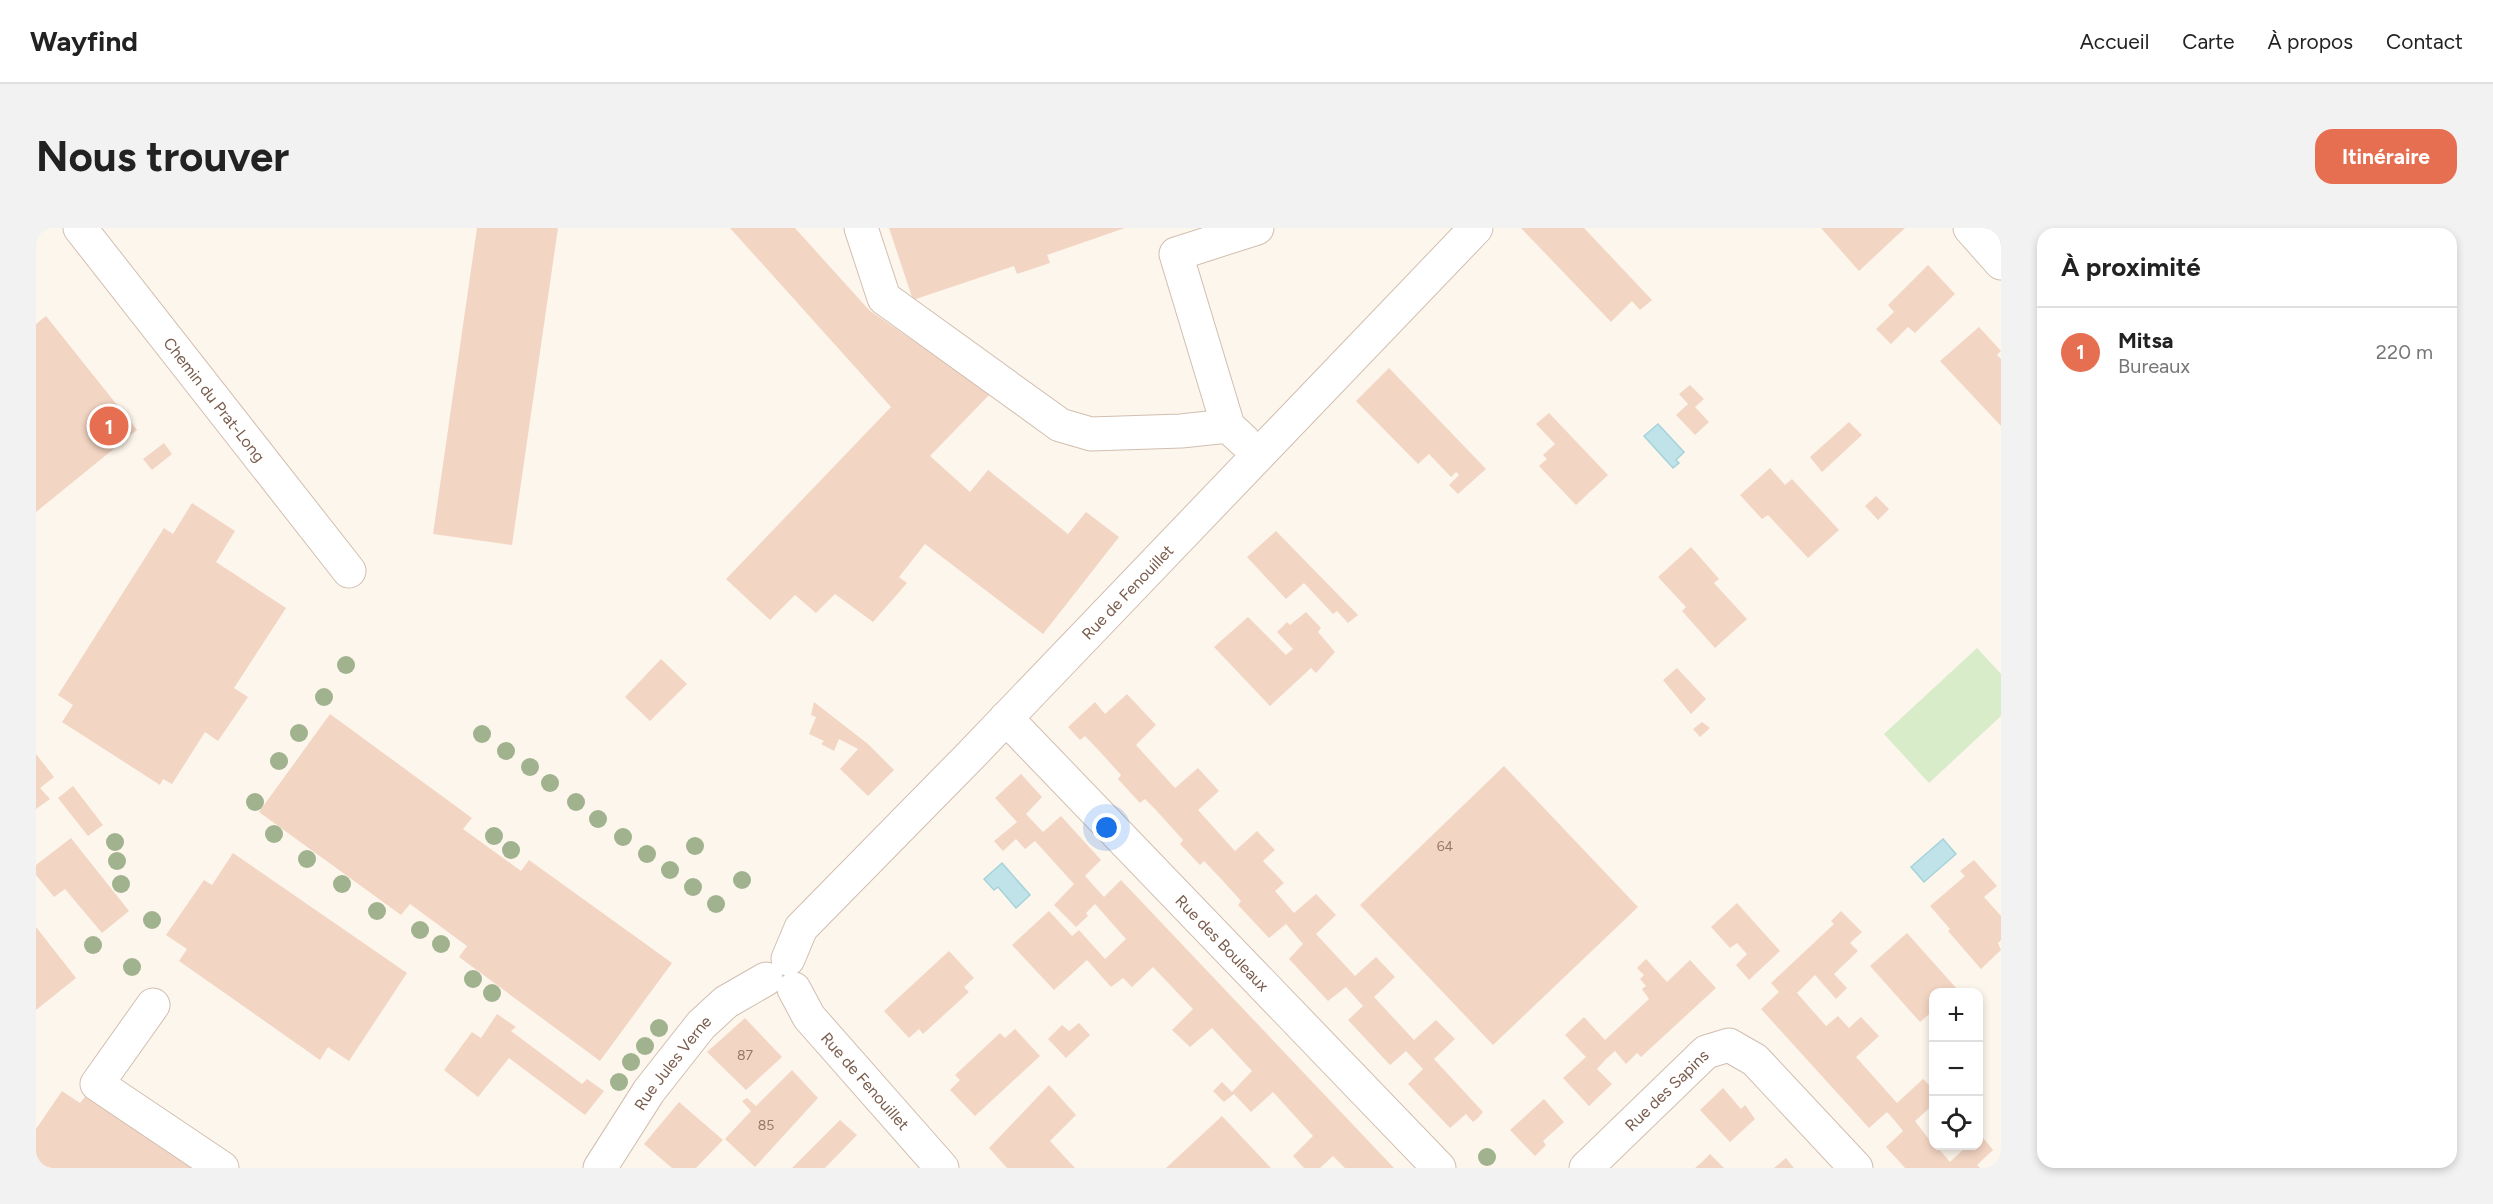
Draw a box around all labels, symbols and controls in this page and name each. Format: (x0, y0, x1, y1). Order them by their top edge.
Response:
text: Wayfind (30, 24, 138, 58)
text: Accueil (2080, 29, 2149, 54)
text: Carte (2182, 29, 2235, 54)
text: À propos (2268, 29, 2353, 54)
text: Contact (2386, 29, 2463, 54)
button: Itinéraire (2315, 129, 2457, 184)
text: Nous trouver (36, 131, 289, 182)
text: À proximité (2061, 251, 2201, 283)
text: Mitsa (2118, 327, 2173, 354)
street label: Chemin du Prat-Long (160, 333, 269, 466)
text: 1 (2076, 340, 2085, 364)
text: 220 m (2376, 340, 2433, 364)
text: Bureaux (2118, 354, 2190, 378)
pin: 1 (90, 404, 128, 448)
street label: Rue de Fenouillet (1078, 541, 1177, 643)
your location (1092, 813, 1121, 842)
house number: 64 (1437, 838, 1454, 855)
street label: Rue des Bouleaux (1172, 891, 1273, 995)
map controls (1929, 988, 1983, 1150)
button: + (1929, 988, 1983, 1042)
street label: Rue Jules Verne (630, 1011, 715, 1114)
street label: Rue de Fenouillet (817, 1028, 913, 1134)
button: − (1929, 1042, 1983, 1096)
street label: Rue des Sapins (1621, 1046, 1712, 1135)
house number: 87 (737, 1047, 754, 1064)
button: locate (1929, 1096, 1983, 1150)
house number: 85 (758, 1117, 774, 1134)

